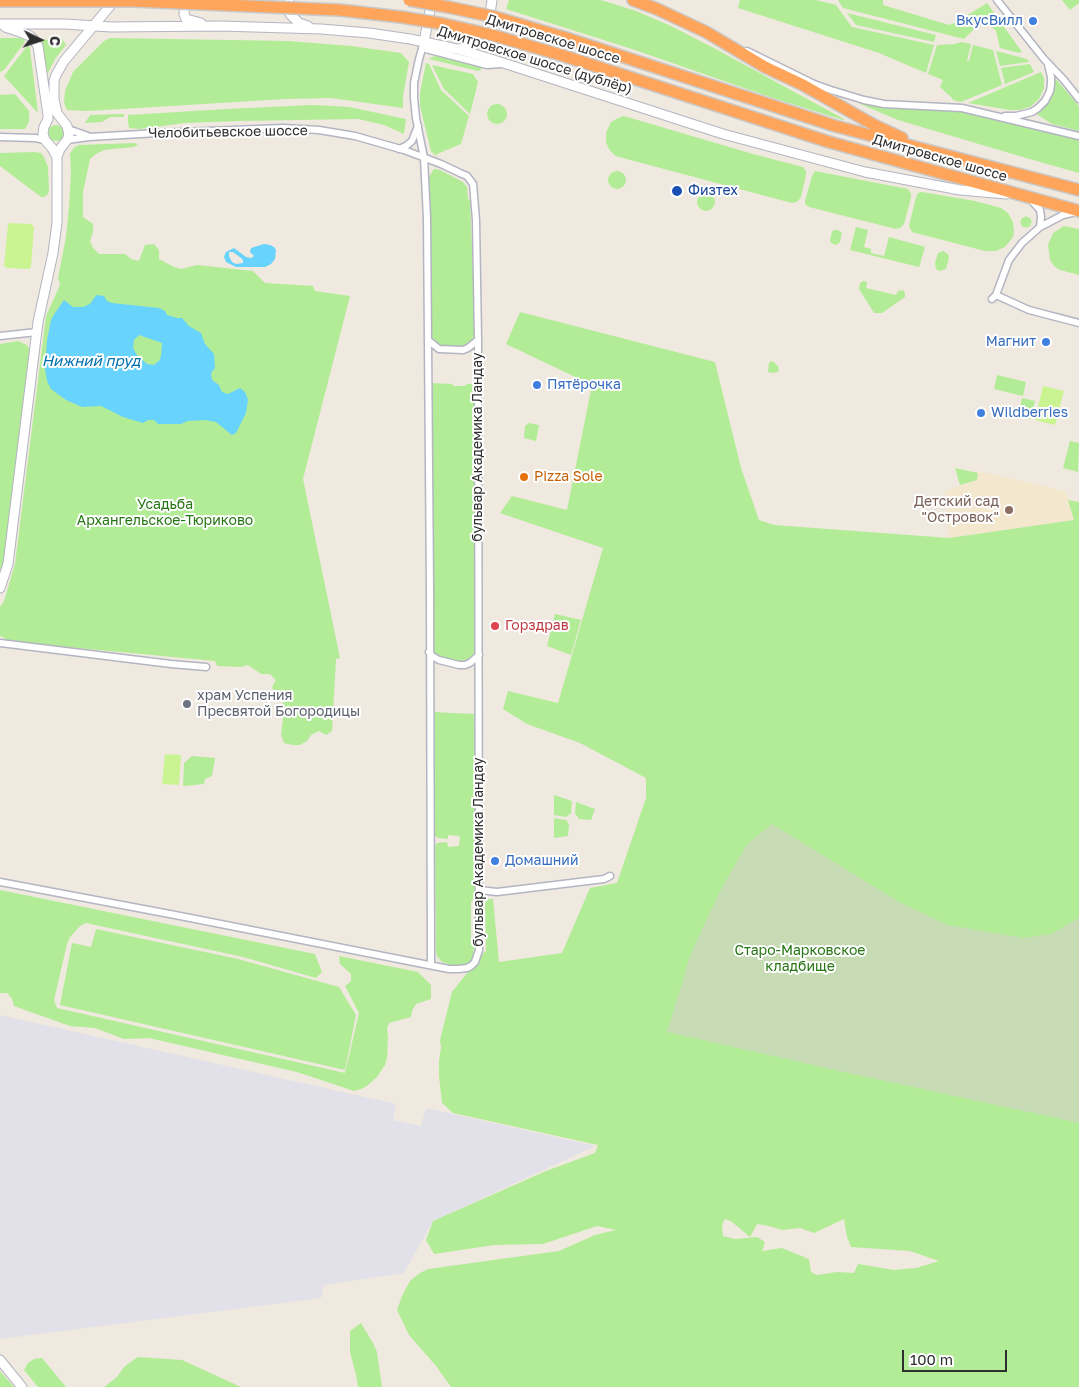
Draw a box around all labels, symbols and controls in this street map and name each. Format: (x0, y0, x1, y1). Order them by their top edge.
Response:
street label: Дмитровское шоссе (484, 11, 622, 67)
place label: ВкусВилл (956, 13, 1023, 29)
north arrow (15, 15, 65, 65)
marker: ВкусВилл (1027, 15, 1039, 27)
street label: Дмитровское шоссе (дублёр) (436, 22, 634, 98)
text: С (47, 36, 64, 47)
street label: Челобитьевское шоссе (148, 122, 308, 142)
street label: Дмитровское шоссе (871, 131, 1009, 185)
place label: Физтех (688, 183, 738, 199)
marker: Физтех (670, 184, 684, 198)
place label: Магнит (986, 334, 1036, 350)
marker: Магнит (1040, 336, 1052, 348)
water label: Нижний пруд (42, 352, 140, 370)
street label: бульвар Академика Ландау (470, 352, 486, 542)
place label: Пятёрочка (547, 377, 621, 393)
marker: Пятёрочка (531, 379, 543, 391)
place label: Wildberries (991, 405, 1068, 421)
marker: Wildberries (975, 407, 987, 419)
place label: Pizza Sole (534, 469, 603, 485)
marker: Pizza Sole (518, 471, 530, 483)
place label: Детский сад "Островок" (914, 494, 999, 526)
park label: Усадьба Архангельское-Тюриково (77, 497, 253, 530)
marker: Детский сад "Островок" (1003, 504, 1015, 516)
place label: Горздрав (505, 618, 569, 634)
marker: Горздрав (489, 620, 501, 632)
place label: храм Успения Пресвятой Богородицы (197, 688, 360, 720)
marker: храм Успения Пресвятой Богородицы (181, 698, 193, 710)
street label: бульвар Академика Ландау (471, 757, 487, 947)
place label: Домашний (505, 853, 578, 869)
marker: Домашний (489, 855, 501, 867)
park label: Старо-Марковское кладбище (735, 943, 865, 976)
scale bar (904, 1340, 1009, 1372)
text: 100 m (910, 1350, 953, 1368)

